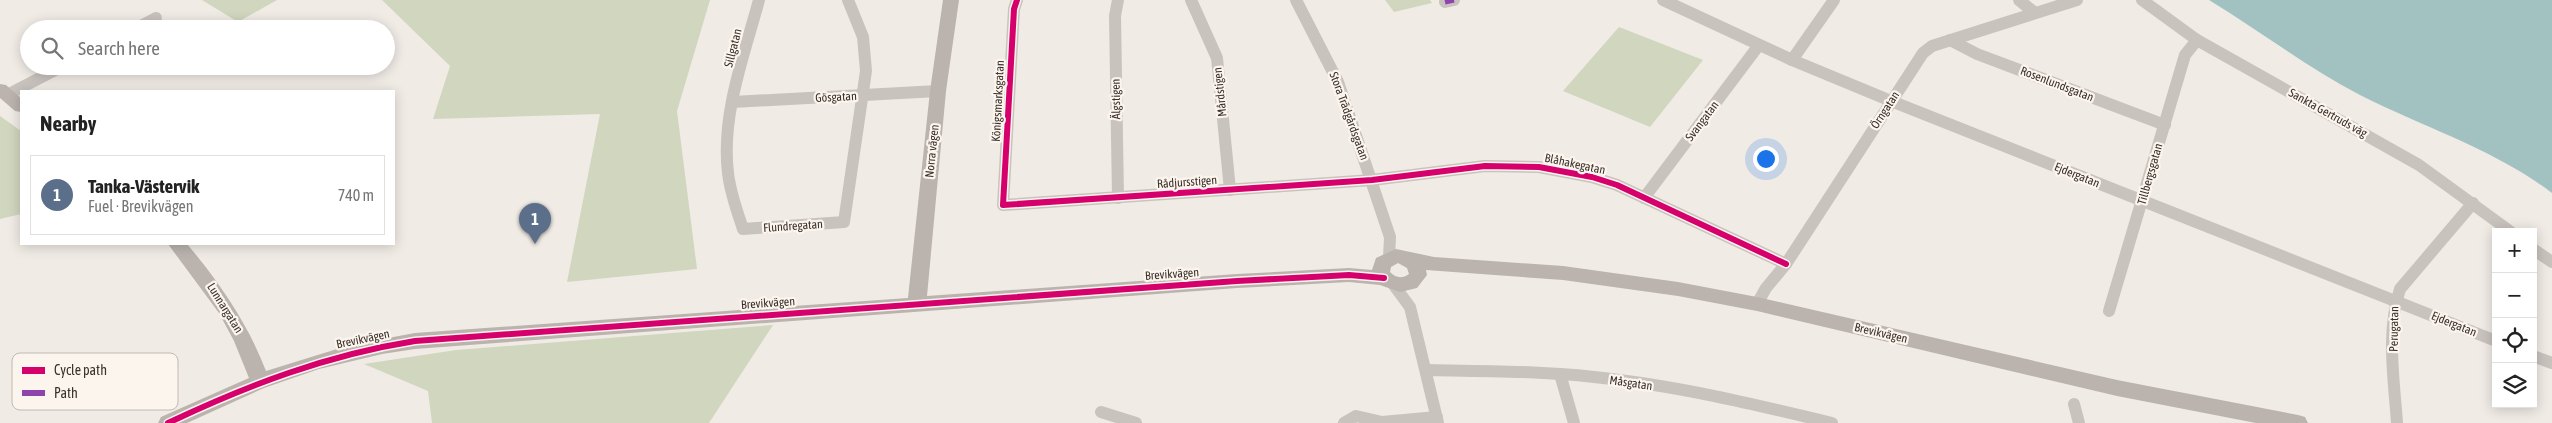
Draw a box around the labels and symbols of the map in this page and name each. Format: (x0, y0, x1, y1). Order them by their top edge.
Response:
street label: Sillgatan (721, 27, 745, 69)
street label: Königsmarksgatan (989, 60, 1007, 142)
street label: Rosenlundsgatan (2018, 64, 2096, 104)
street label: Mårdstigen (1210, 67, 1230, 117)
street label: Stora Trädgårdsgatan (1327, 70, 1371, 162)
street label: Älgstigen (1109, 79, 1123, 119)
street label: Sankta Gertruds väg (2286, 86, 2370, 141)
street label: Gösgatan (815, 89, 857, 105)
street label: Örngatan (1868, 89, 1902, 131)
street label: Svangatan (1682, 98, 1722, 144)
street label: Norra vägen (922, 124, 942, 178)
street label: Tillbergsgatan (2135, 142, 2165, 206)
your location (1753, 146, 1779, 172)
street label: Blåhakegatan (1543, 151, 1607, 177)
street label: Ejdergatan (2052, 160, 2102, 190)
street label: Rådjursstigen (1156, 173, 1218, 191)
pin: 1 (519, 203, 551, 244)
street label: Flundregatan (763, 217, 823, 235)
street label: Brevikvägen (1145, 265, 1199, 283)
street label: Lunnargatan (204, 280, 246, 336)
street label: Brevikvägen (741, 294, 795, 312)
street label: Perugatan (2387, 306, 2401, 352)
street label: Ejdergatan (2429, 309, 2479, 339)
street label: Brevikvägen (1853, 320, 1909, 346)
street label: Brevikvägen (335, 327, 391, 351)
legend (12, 353, 178, 410)
text: Cycle path (54, 362, 107, 378)
street label: Måsgatan (1609, 373, 1653, 393)
text: Path (54, 385, 78, 401)

